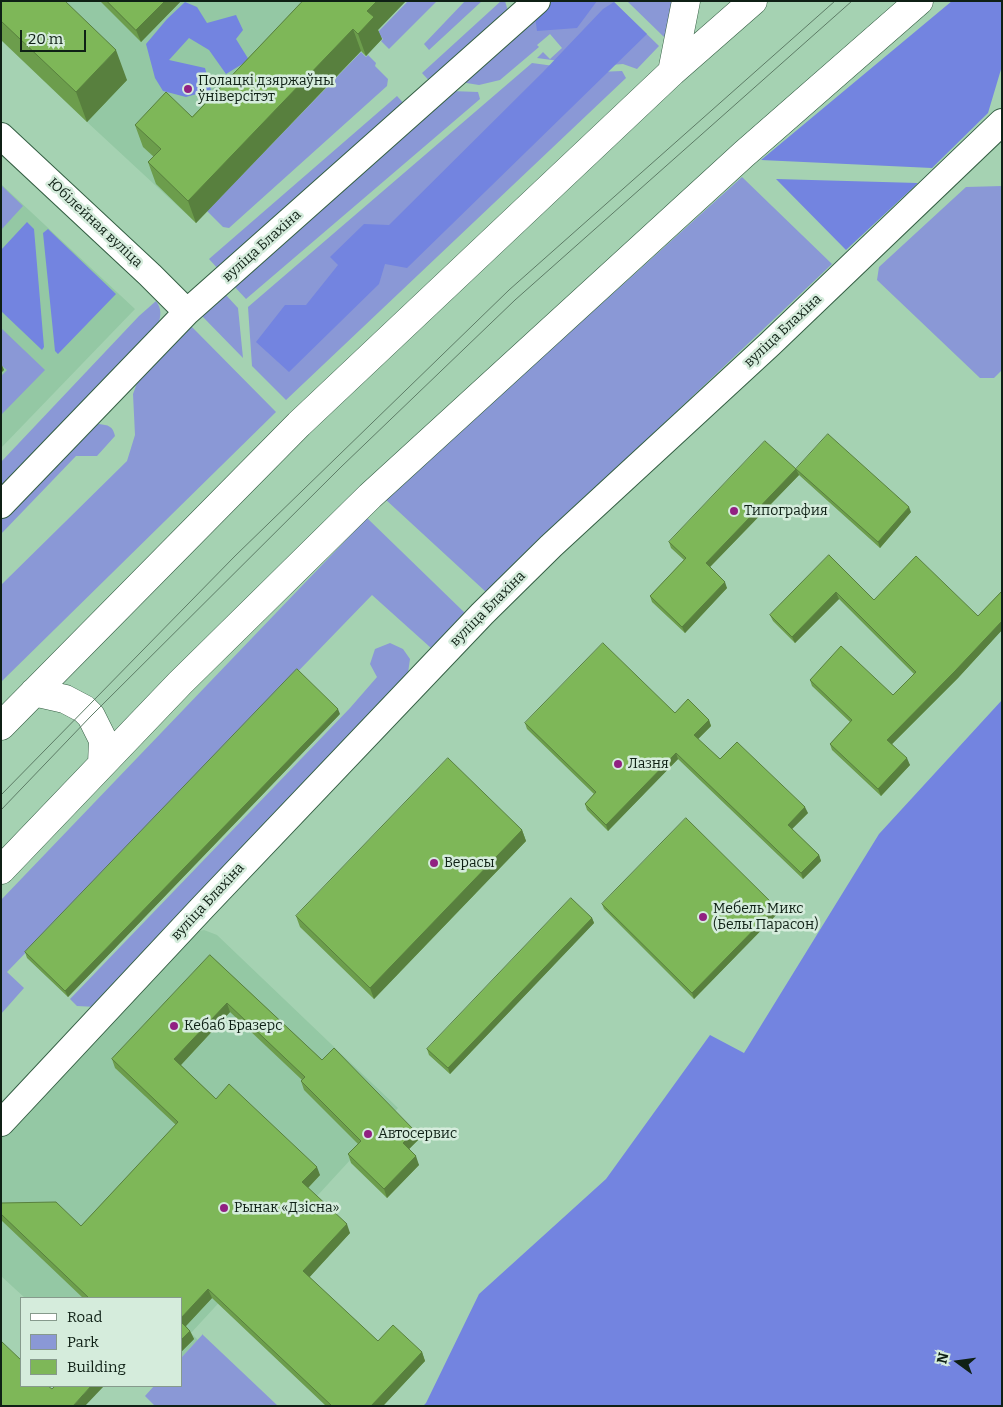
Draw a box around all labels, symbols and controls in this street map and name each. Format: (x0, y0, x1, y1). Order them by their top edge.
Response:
scale bar (22, 20, 89, 52)
text: 20 m (28, 30, 63, 48)
place label: Полацкі дзяржаўны ўніверсітэт (198, 73, 334, 105)
marker: Полацкі дзяржаўны ўніверсітэт (182, 83, 194, 95)
street label: Юбілейная вуліца (44, 175, 146, 271)
street label: вуліца Блахіна (219, 206, 305, 286)
street label: вуліца Блахіна (741, 291, 825, 371)
place label: Типография (744, 503, 828, 519)
marker: Типография (728, 505, 740, 517)
street label: вуліца Блахіна (447, 568, 529, 650)
place label: Лазня (628, 756, 669, 772)
marker: Лазня (612, 758, 624, 770)
place label: Верасы (444, 855, 495, 871)
marker: Верасы (428, 857, 440, 869)
street label: вуліца Блахіна (168, 860, 248, 944)
place label: Мебель Микс (Белы Парасон) (713, 901, 818, 934)
marker: Мебель Микс (Белы Парасон) (697, 911, 709, 923)
place label: Кебаб Бразерс (184, 1018, 282, 1034)
marker: Кебаб Бразерс (168, 1020, 180, 1032)
place label: Автосервис (378, 1126, 457, 1142)
marker: Автосервис (362, 1128, 374, 1140)
place label: Рынак «Дзісна» (234, 1200, 340, 1216)
marker: Рынак «Дзісна» (218, 1202, 230, 1214)
legend (20, 1297, 182, 1387)
text: Road (67, 1308, 102, 1326)
text: Park (67, 1333, 99, 1351)
north arrow (933, 1337, 983, 1387)
text: N (933, 1351, 953, 1366)
text: Building (67, 1358, 126, 1376)

